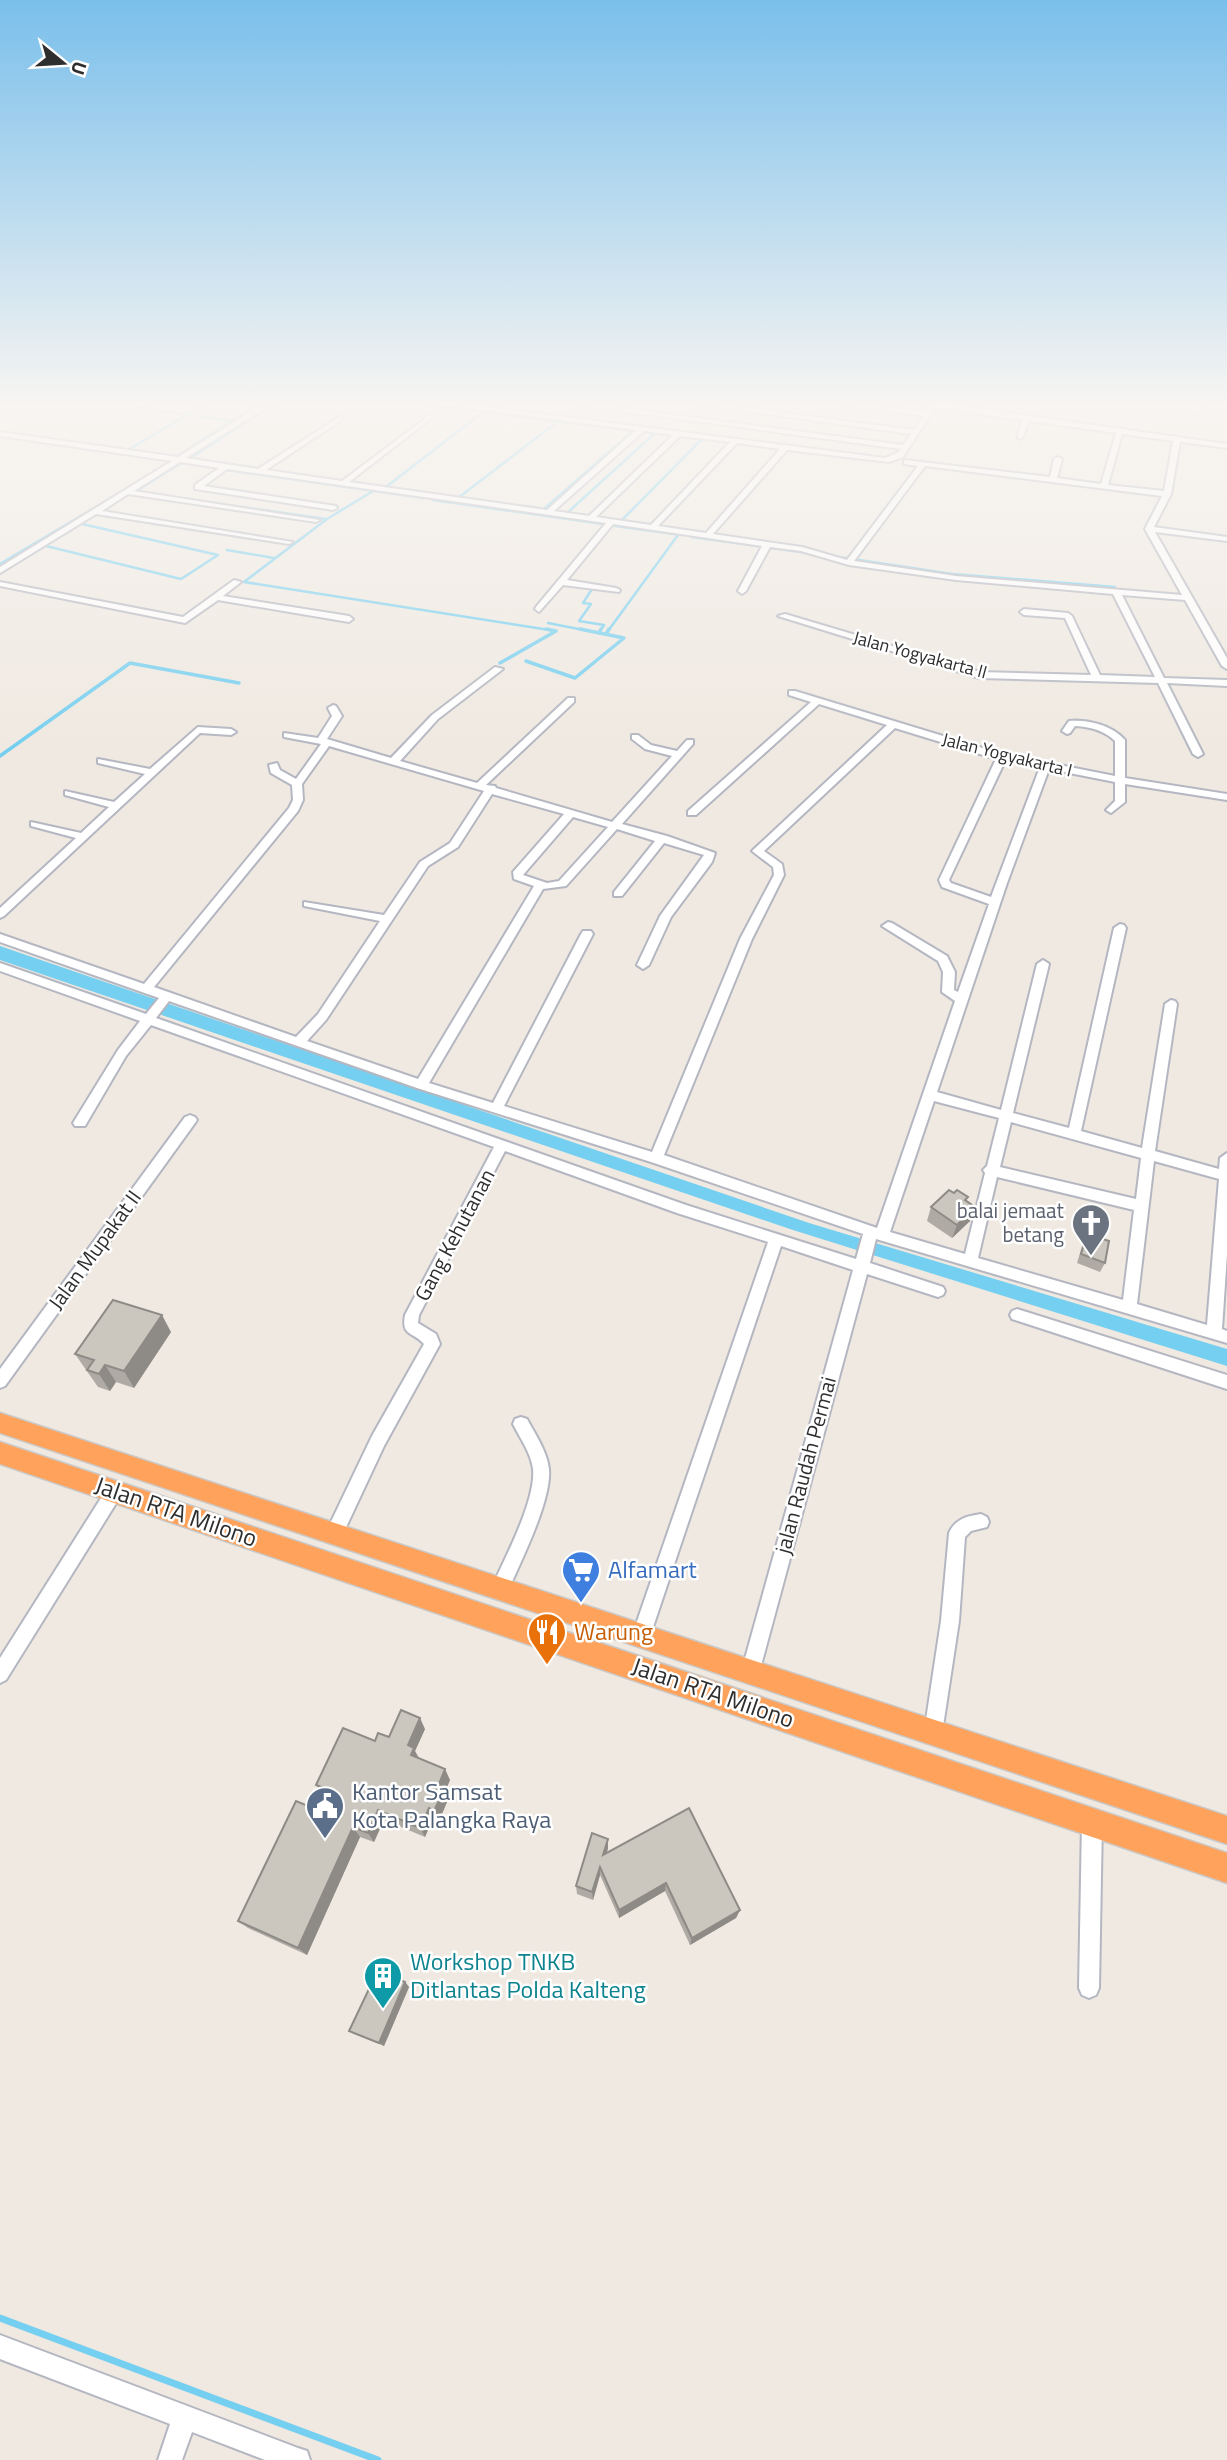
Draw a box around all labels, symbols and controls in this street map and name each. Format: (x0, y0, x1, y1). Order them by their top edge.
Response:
north arrow (28, 28, 98, 98)
text: U (64, 58, 95, 79)
street label: Jalan Yogyakarta II (850, 624, 990, 685)
street label: Jalan Yogyakarta I (939, 725, 1075, 784)
street label: Gang Kehutanan (406, 1163, 502, 1306)
street label: Jalan Mupakat II (40, 1183, 149, 1316)
place label: balai jemaat betang (957, 1194, 1065, 1250)
church icon: balai jemaat betang (1070, 1202, 1112, 1257)
street label: jalan Raudah Permai (766, 1373, 844, 1558)
street label: Jalan RTA Milono (90, 1466, 262, 1556)
supermarket icon: Alfamart (560, 1549, 602, 1604)
place label: Alfamart (608, 1551, 697, 1587)
restaurant icon: Warung (526, 1611, 568, 1666)
place label: Warung (574, 1613, 653, 1649)
street label: Jalan RTA Milono (627, 1647, 799, 1737)
place label: Kantor Samsat Kota Palangka Raya (352, 1773, 551, 1837)
public building icon: Kantor Samsat Kota Palangka Raya (304, 1785, 346, 1840)
place label: Workshop TNKB Ditlantas Polda Kalteng (410, 1943, 646, 2007)
building icon: Workshop TNKB Ditlantas Polda Kalteng (362, 1955, 404, 2010)

